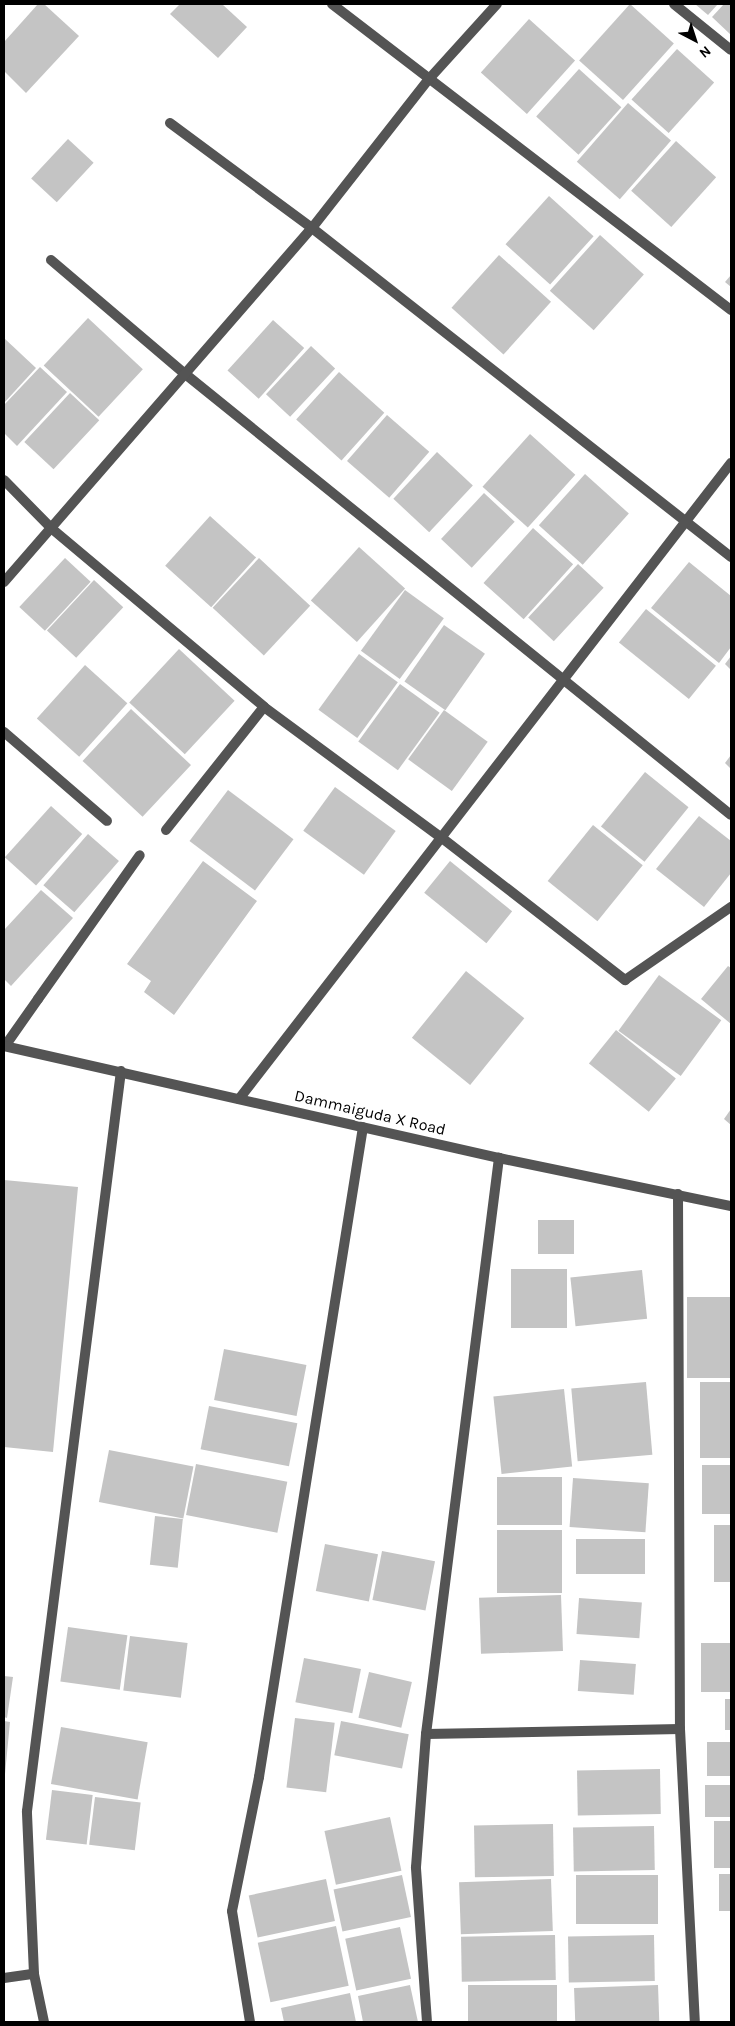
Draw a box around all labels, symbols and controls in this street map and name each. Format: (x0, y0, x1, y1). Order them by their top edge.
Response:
north arrow (670, 15, 720, 65)
text: N (696, 42, 714, 62)
street label: Dammaiguda X Road (293, 1086, 447, 1140)

